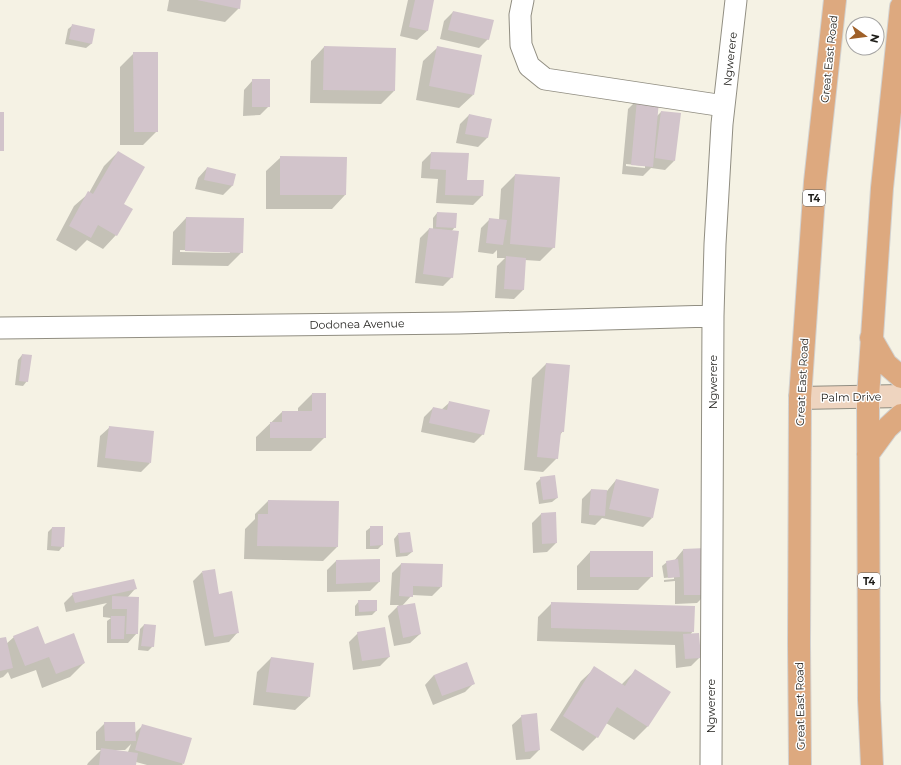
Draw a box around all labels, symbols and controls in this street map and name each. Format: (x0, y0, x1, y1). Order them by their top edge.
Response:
street label: Great East Road (817, 14, 841, 104)
north arrow (845, 16, 885, 56)
street label: Ngwerere (720, 31, 740, 87)
text: N (867, 32, 883, 44)
road number: T4 (803, 190, 825, 206)
street label: Dodonea Avenue (309, 316, 405, 332)
street label: Great East Road (793, 338, 811, 426)
street label: Ngwerere (706, 354, 720, 409)
street label: Palm Drive (821, 389, 882, 405)
road number: T4 (858, 573, 880, 589)
street label: Great East Road (792, 662, 808, 750)
street label: Ngwerere (704, 678, 718, 733)

